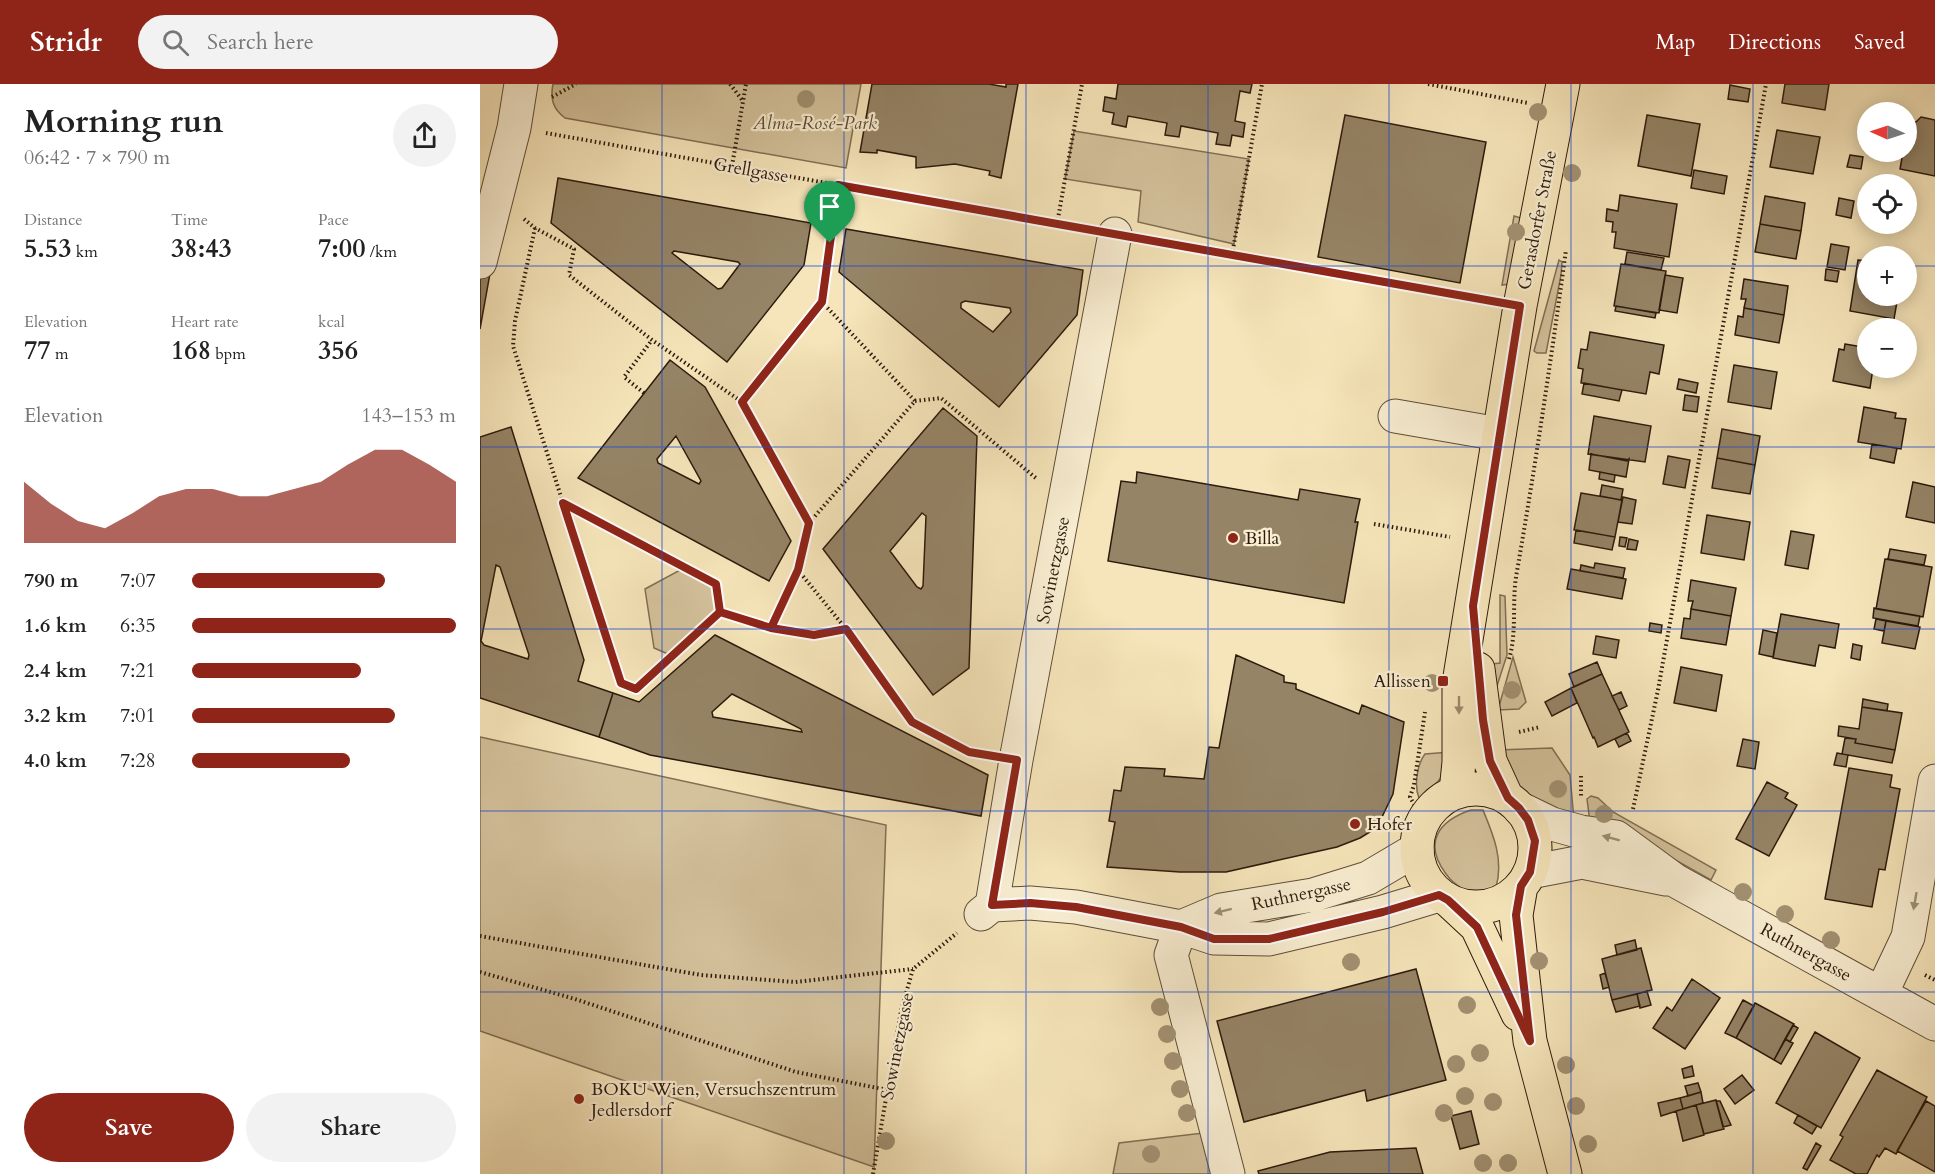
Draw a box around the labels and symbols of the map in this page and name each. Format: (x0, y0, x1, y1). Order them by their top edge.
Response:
north arrow (1857, 102, 1917, 162)
park label: Alma-Rosé-Park (752, 111, 877, 136)
street label: Gerasdorfer Straße (1512, 148, 1563, 292)
street label: Grellgasse (711, 152, 791, 189)
pin (804, 181, 855, 243)
street label: Sowinetzgasse (1031, 514, 1076, 626)
place label: Billa (1245, 526, 1279, 551)
marker: Billa (1226, 531, 1240, 545)
place label: Allissen (1374, 669, 1432, 694)
marker: Allissen (1436, 674, 1450, 688)
one-way arrow (1455, 696, 1464, 715)
place label: Hofer (1367, 812, 1412, 837)
marker: Hofer (1348, 817, 1362, 831)
one-way arrow (1602, 833, 1620, 842)
street label: Ruthnergasse (1249, 872, 1353, 917)
one-way arrow (1910, 892, 1919, 911)
one-way arrow (1214, 906, 1233, 916)
street label: Ruthnergasse (1756, 917, 1856, 988)
street label: Sowinetzgasse (875, 990, 920, 1102)
place label: BOKU Wien, Versuchszentrum Jedlersdorf (588, 1077, 837, 1123)
marker: BOKU Wien, Versuchszentrum Jedlersdorf (572, 1092, 586, 1106)

